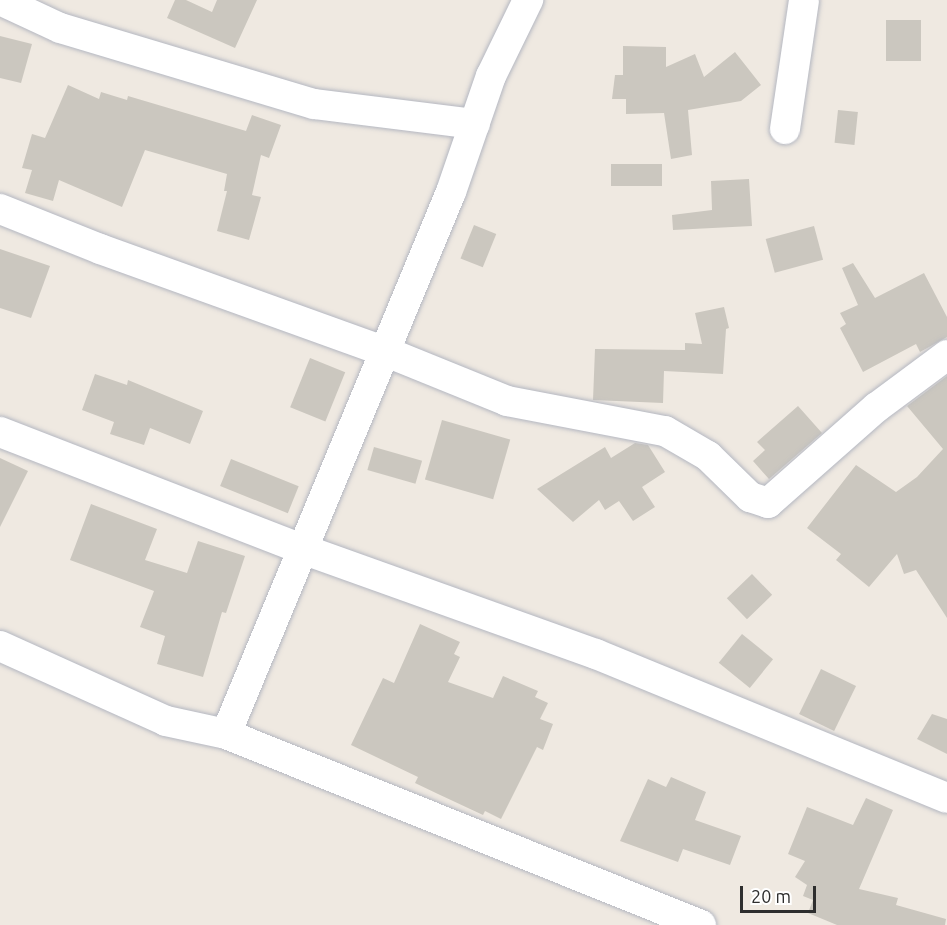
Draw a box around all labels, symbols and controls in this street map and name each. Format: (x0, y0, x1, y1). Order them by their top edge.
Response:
scale bar (743, 874, 820, 912)
text: 20 m (751, 886, 791, 906)

